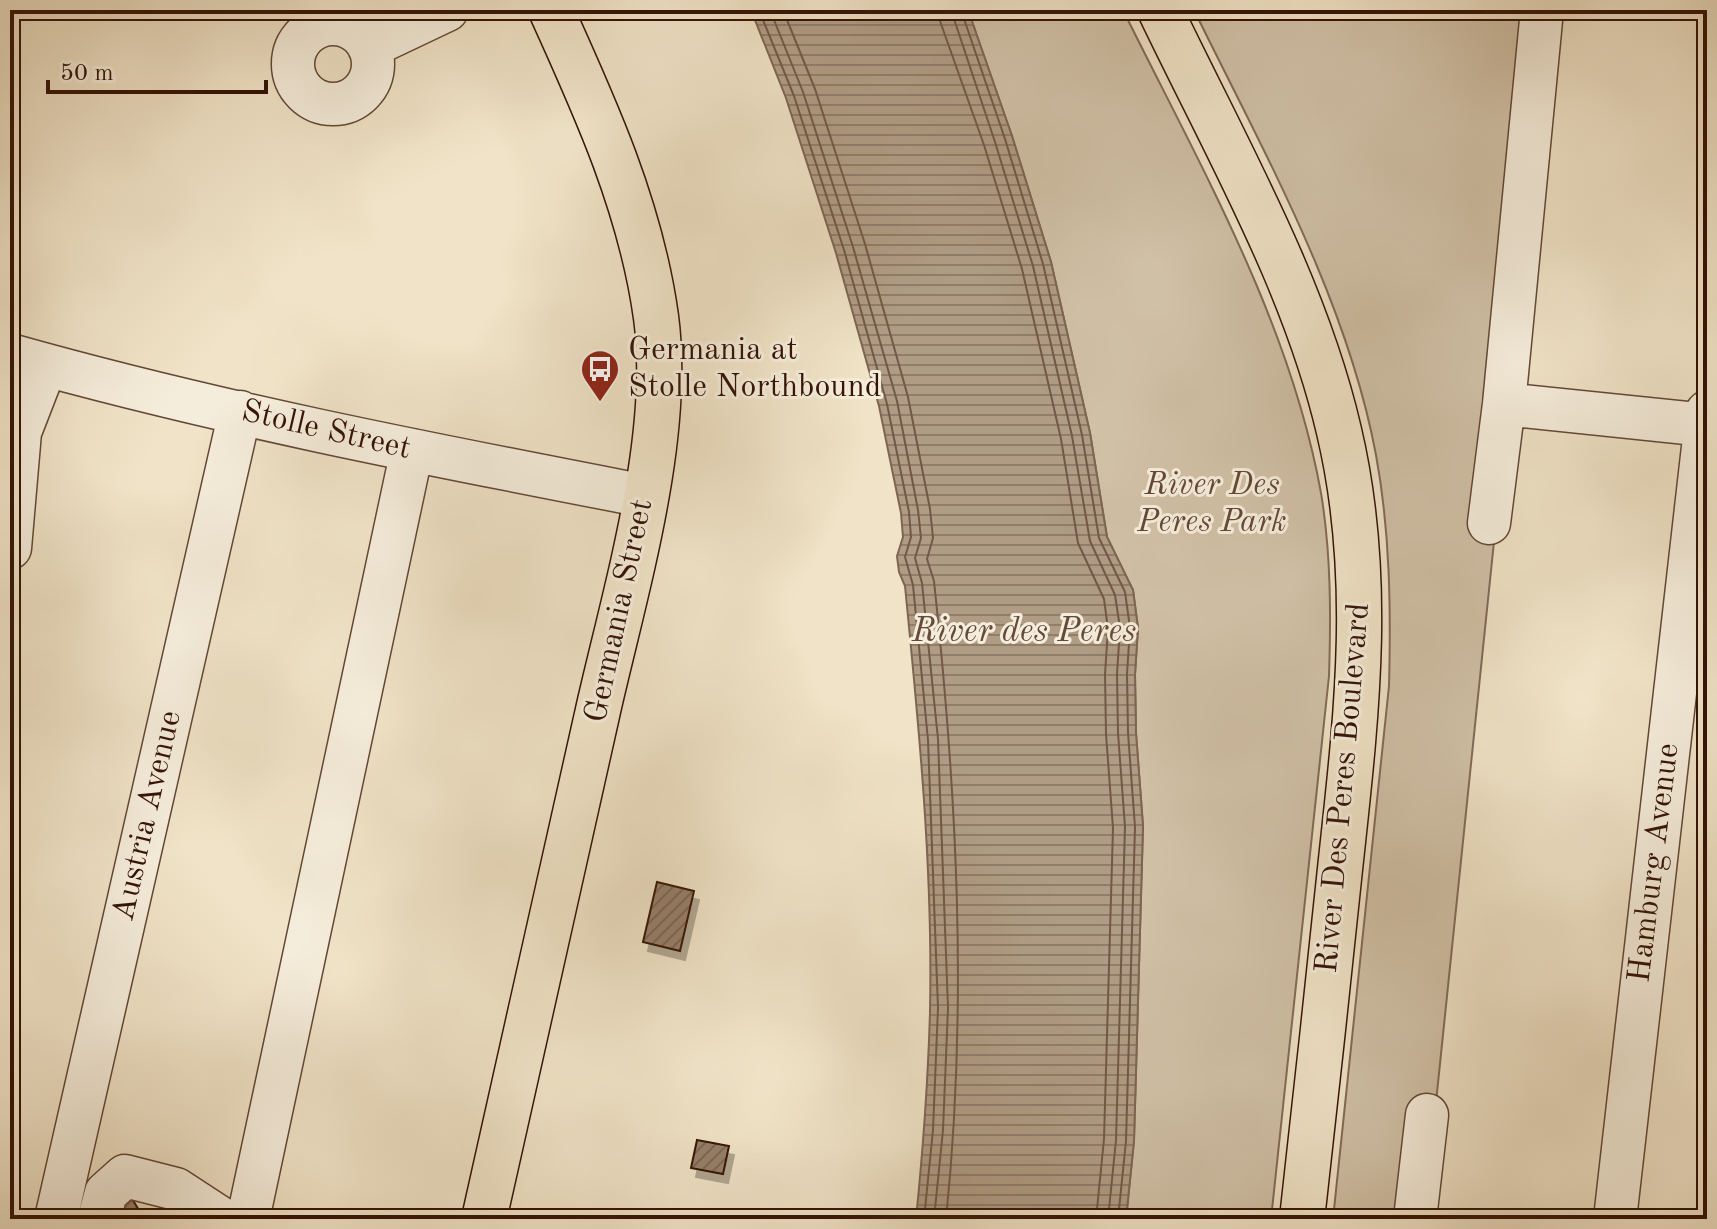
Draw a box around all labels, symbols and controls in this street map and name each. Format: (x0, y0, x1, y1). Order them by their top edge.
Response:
scale bar (48, 44, 266, 94)
text: 50 m (60, 62, 114, 86)
place label: Germania at Stolle Northbound (628, 335, 881, 404)
bus stop icon: Germania at Stolle Northbound (579, 348, 621, 403)
street label: Stolle Street (238, 396, 414, 466)
park label: River Des Peres Park (1136, 470, 1287, 539)
street label: Germania Street (581, 496, 659, 726)
street label: River Des Peres Boulevard (1312, 601, 1376, 975)
water label: River des Peres (911, 615, 1136, 649)
street label: Austria Avenue (108, 708, 188, 924)
street label: Hamburg Avenue (1624, 741, 1686, 985)

